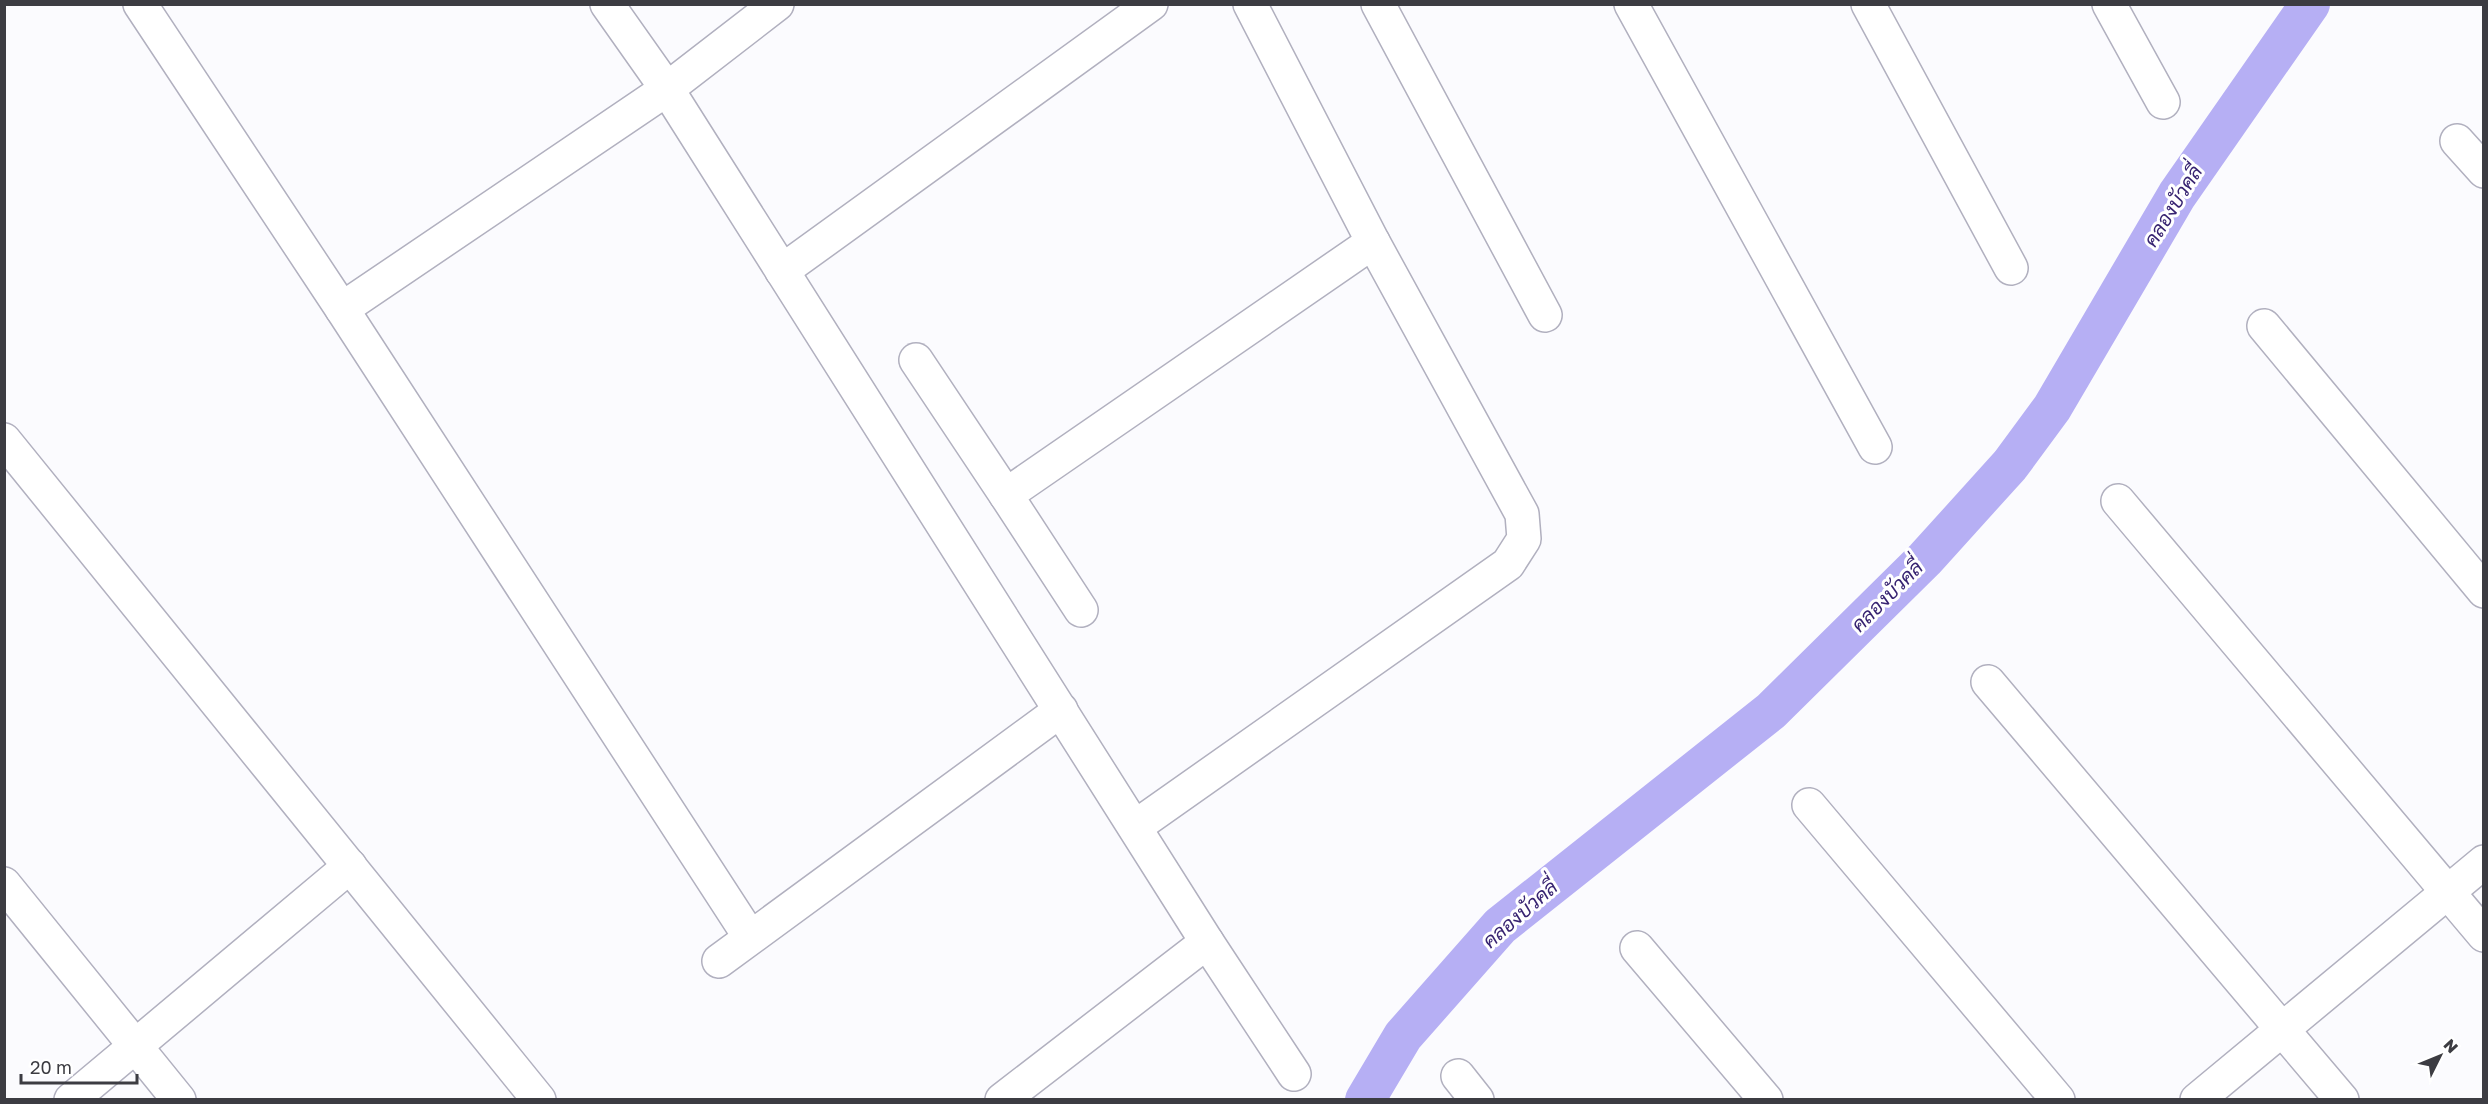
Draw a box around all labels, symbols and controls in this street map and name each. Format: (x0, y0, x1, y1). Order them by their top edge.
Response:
water label: คลองบัวคลี่ (2134, 157, 2207, 251)
water label: คลองบัวคลี่ (1843, 550, 1928, 636)
water label: คลองบัวคลี่ (1474, 870, 1563, 952)
north arrow (2410, 1026, 2470, 1086)
text: N (2440, 1034, 2462, 1057)
scale bar (21, 1047, 136, 1085)
text: 20 m (30, 1056, 72, 1078)

